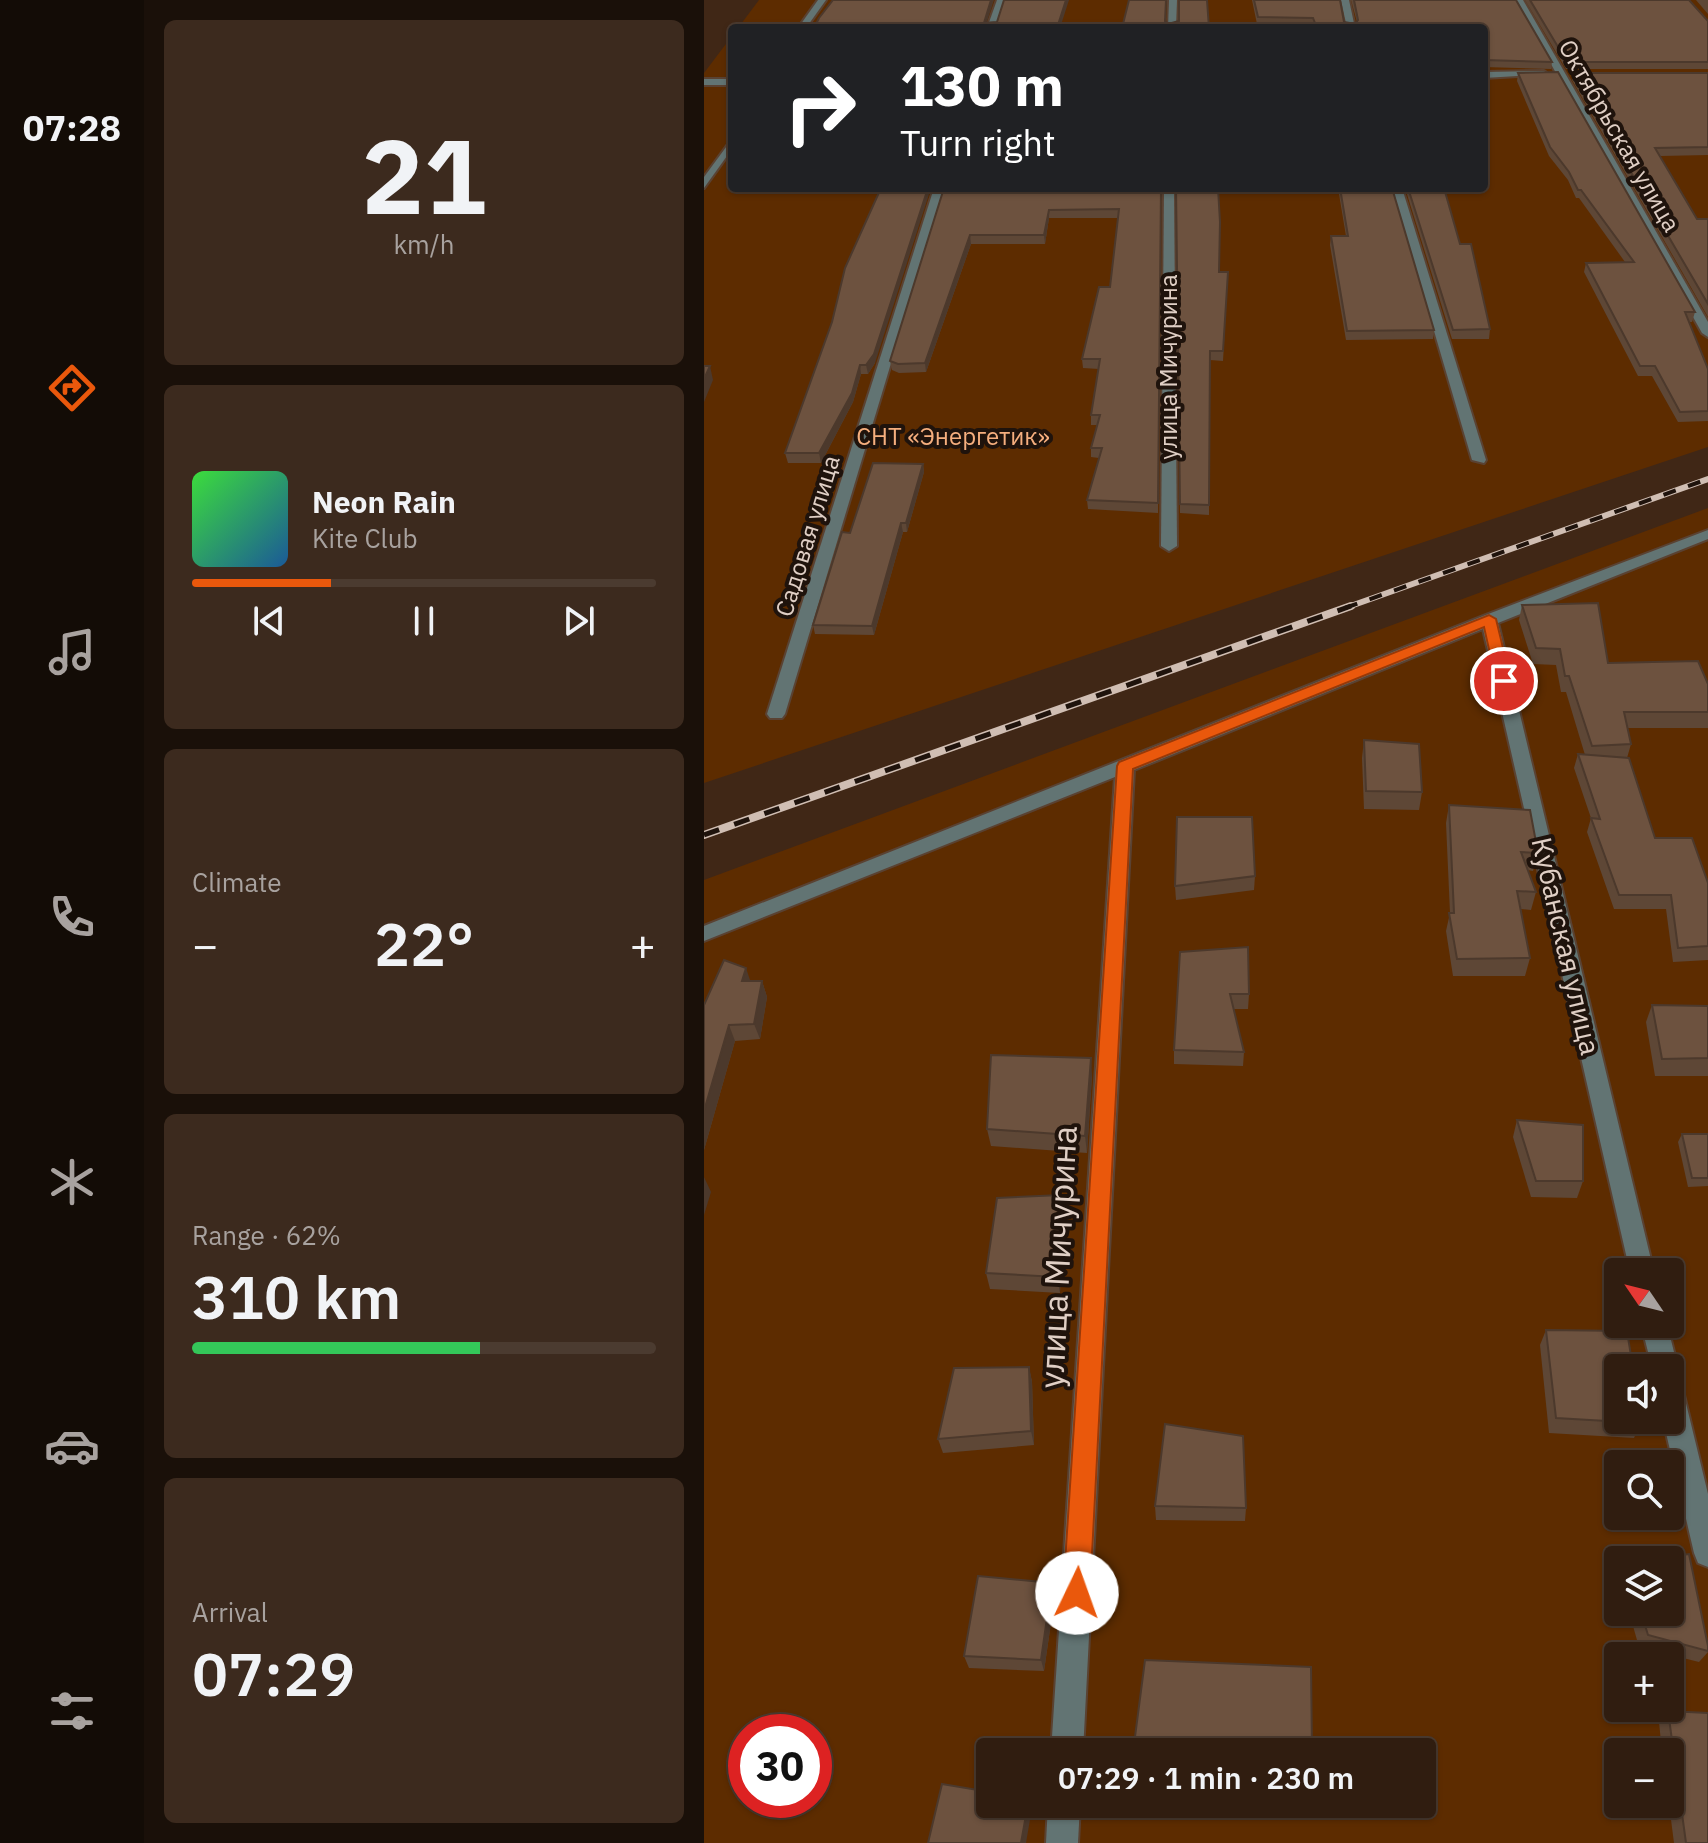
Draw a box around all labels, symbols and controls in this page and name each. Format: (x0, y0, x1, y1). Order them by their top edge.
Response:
street label: Октябрьская улица (1552, 34, 1688, 238)
text: 130 m (900, 49, 1064, 121)
icon: right (768, 56, 872, 160)
text: 07:28 (23, 104, 121, 151)
text: 21 (362, 107, 486, 243)
text: Turn right (900, 119, 1056, 166)
text: km/h (393, 227, 455, 261)
street label: улица Мичурина (1152, 274, 1184, 460)
icon: directions (44, 360, 100, 416)
park label: СНТ «Энергетик» (856, 420, 1050, 452)
street label: Садовая улица (767, 451, 847, 620)
text: Neon Rain (312, 482, 456, 521)
text: Kite Club (312, 521, 417, 555)
icon: previous (247, 599, 291, 643)
icon: pause (402, 599, 446, 643)
icon: next (557, 599, 601, 643)
icon: music (44, 624, 100, 680)
pin (1470, 647, 1538, 715)
icon: arrive (1482, 659, 1526, 703)
street label: Кубанская улица (1523, 833, 1610, 1058)
text: Climate (192, 865, 282, 899)
icon: phone (44, 889, 100, 945)
text: 22° (374, 904, 474, 983)
text: − (192, 916, 218, 973)
text: + (630, 916, 656, 973)
street label: улица Мичурина (1028, 1125, 1086, 1389)
icon: climate (44, 1154, 100, 1210)
text: Range · 62% (192, 1218, 341, 1252)
text: 310 km (192, 1257, 401, 1336)
north arrow (1604, 1258, 1684, 1338)
map controls (1604, 1258, 1684, 1818)
button: sound (1604, 1354, 1684, 1434)
icon: car (44, 1418, 100, 1474)
button: search (1604, 1450, 1684, 1530)
button: layers (1604, 1546, 1684, 1626)
position arrow (1035, 1551, 1119, 1635)
text: Arrival (192, 1595, 268, 1629)
text: 07:29 (192, 1634, 355, 1713)
button: + (1604, 1642, 1684, 1722)
icon: filters (44, 1683, 100, 1739)
speed limit sign: 30 (728, 1714, 832, 1818)
button: − (1604, 1738, 1684, 1818)
text: 07:29 · 1 min · 230 m (1058, 1758, 1354, 1797)

